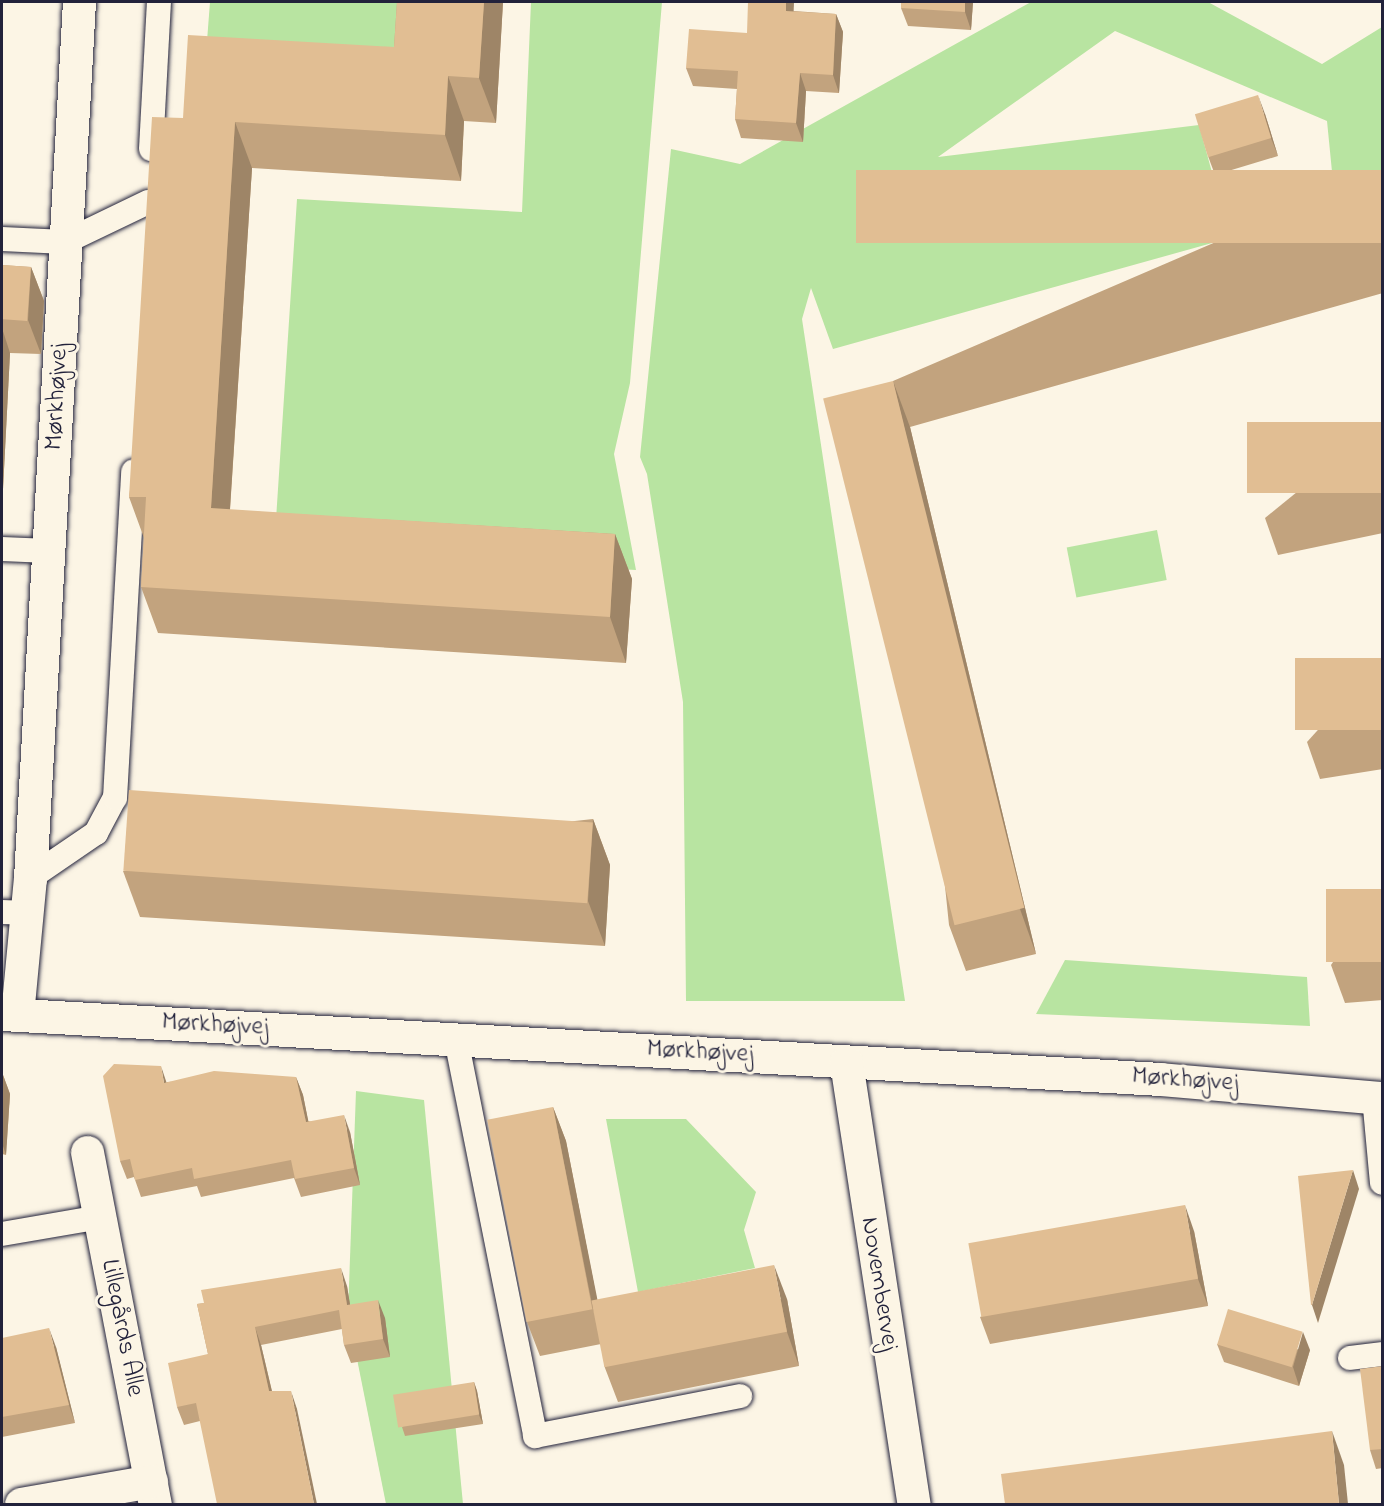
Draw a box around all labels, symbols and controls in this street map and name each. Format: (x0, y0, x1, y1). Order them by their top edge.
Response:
street label: Mørkhøjvej (40, 343, 76, 451)
street label: Mørkhøjvej (161, 1008, 269, 1044)
street label: Mørkhøjvej (646, 1035, 754, 1071)
street label: Mørkhøjvej (1131, 1062, 1239, 1100)
street label: Novembervej (852, 1215, 904, 1353)
street label: Lillegårds Alle (92, 1257, 150, 1399)

